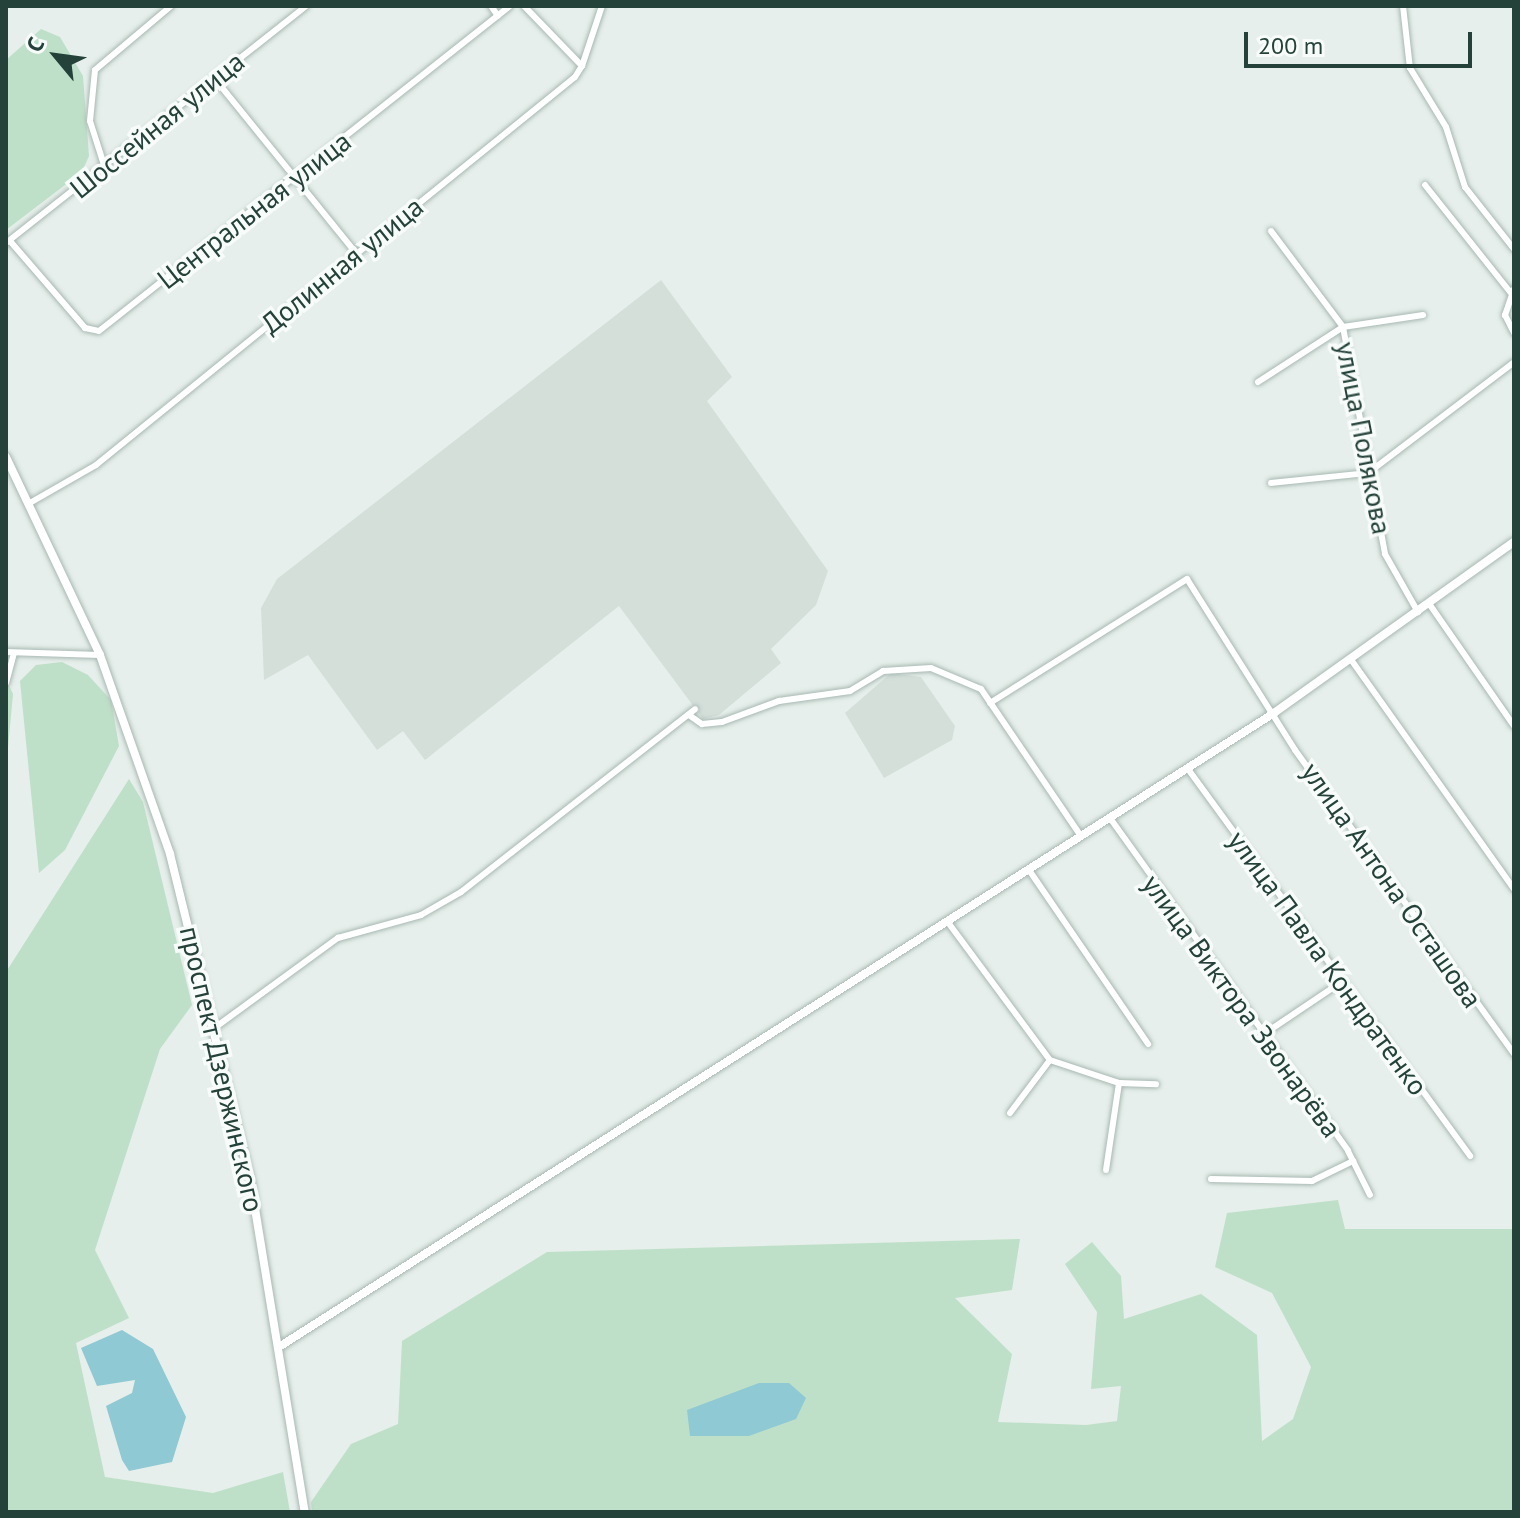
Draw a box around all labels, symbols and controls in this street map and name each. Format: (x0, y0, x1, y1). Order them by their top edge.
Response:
north arrow (16, 16, 96, 96)
scale bar (1248, 16, 1476, 66)
text: 200 m (1258, 30, 1323, 61)
text: С (20, 32, 50, 57)
street label: Шоссейная улица (63, 45, 251, 205)
street label: Центральная улица (151, 124, 357, 296)
street label: Долинная улица (254, 189, 430, 341)
street label: улица Полякова (1329, 339, 1399, 537)
street label: улица Антона Осташова (1294, 756, 1490, 1014)
street label: улица Павла Кондратенко (1221, 824, 1435, 1102)
street label: улица Виктора Звонарёва (1135, 868, 1349, 1144)
street label: проспект Дзержинского (173, 922, 271, 1216)

